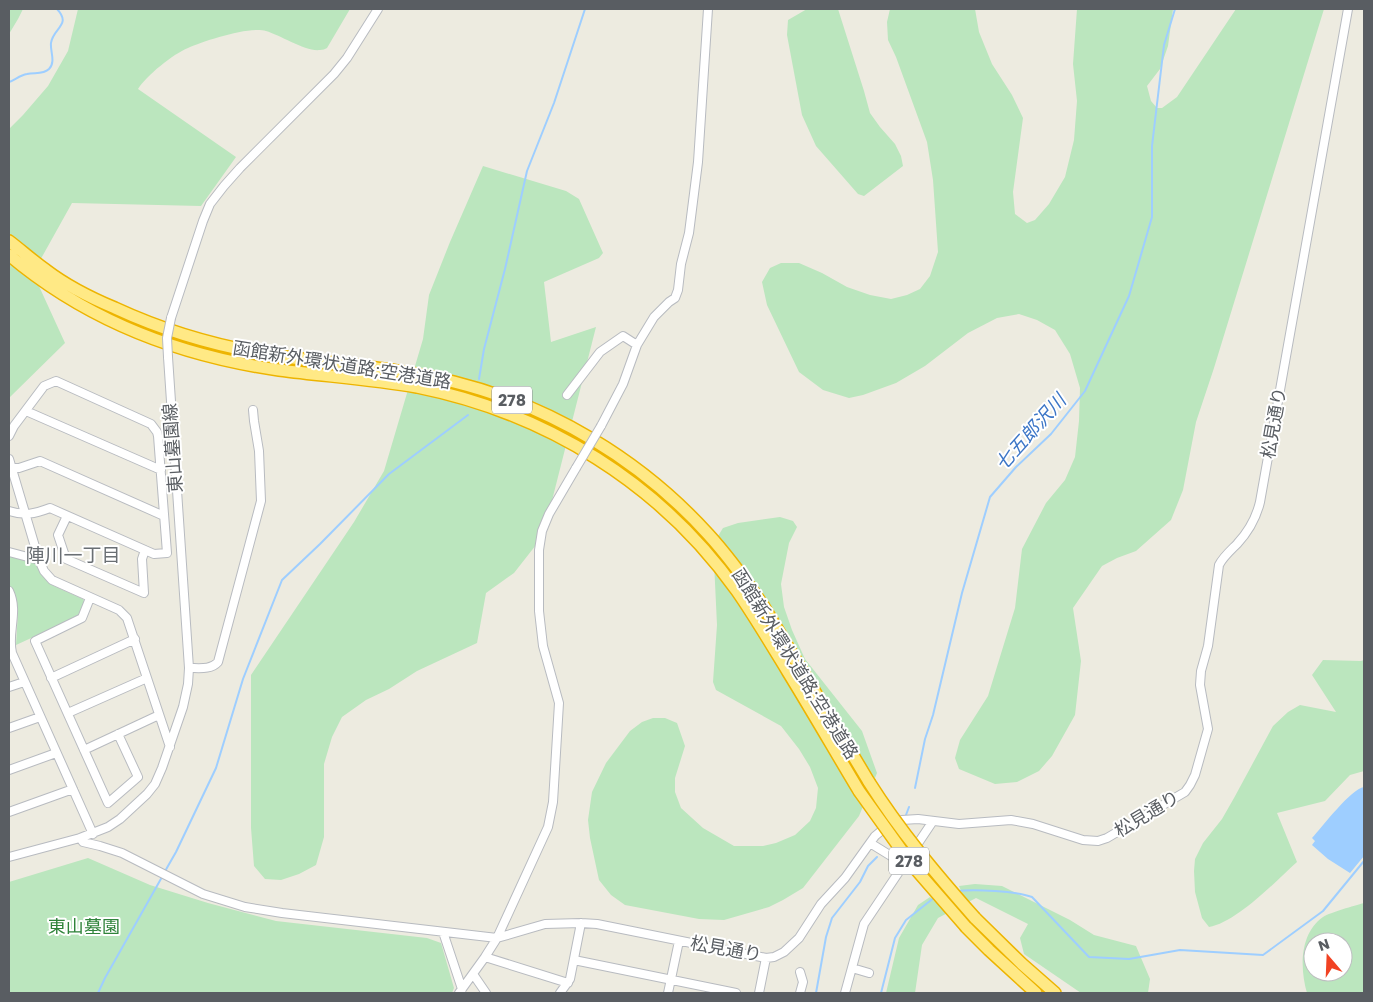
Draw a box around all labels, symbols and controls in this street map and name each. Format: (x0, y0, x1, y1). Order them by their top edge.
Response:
street label: 函館新外環状道路;空港道路 (231, 335, 453, 394)
street label: 松見通り (1255, 385, 1292, 461)
road number: 278 (492, 386, 532, 414)
water label: 七五郎沢川 (989, 387, 1074, 477)
street label: 東山墓園線 (157, 402, 188, 494)
district label: 陣川一丁目 (25, 542, 121, 569)
street label: 函館新外環状道路;空港道路 (726, 564, 865, 764)
street label: 松見通り (1109, 784, 1184, 843)
road number: 278 (889, 848, 929, 874)
park label: 東山墓園 (48, 914, 120, 939)
street label: 松見通り (688, 930, 764, 967)
north arrow (1303, 932, 1353, 982)
text: N (1316, 934, 1332, 956)

